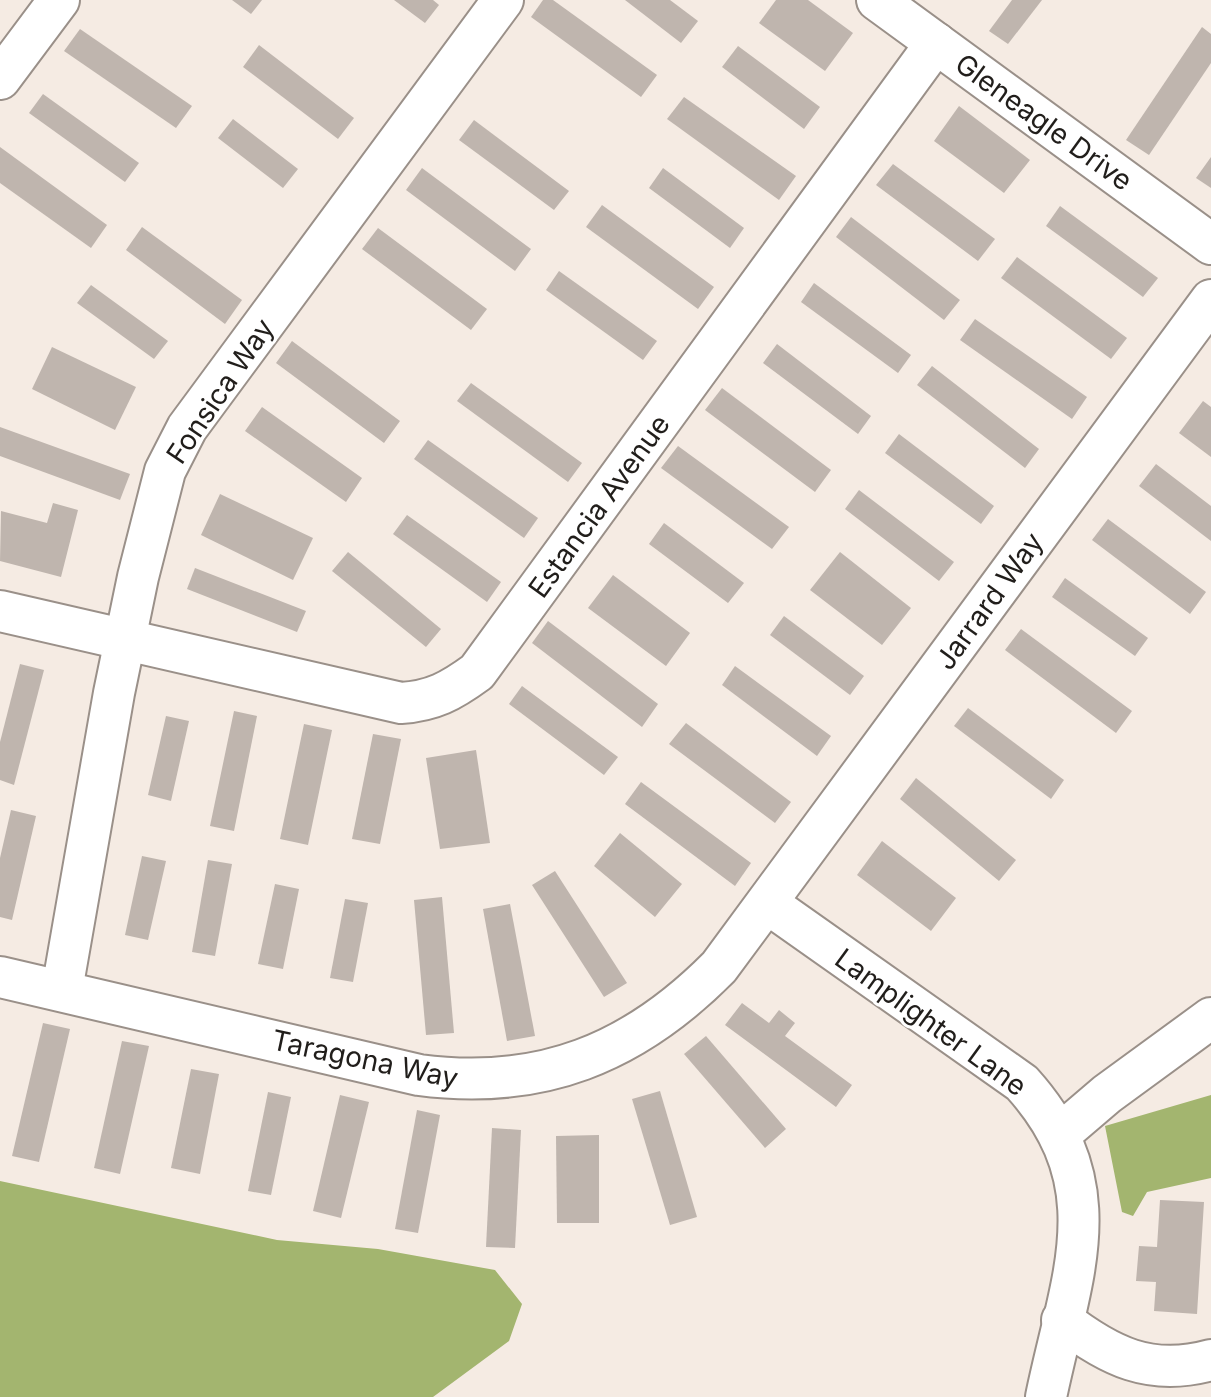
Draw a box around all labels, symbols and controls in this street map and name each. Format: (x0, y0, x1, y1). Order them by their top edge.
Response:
street label: Gleneagle Drive (949, 46, 1139, 198)
street label: Fonsica Way (159, 312, 281, 470)
street label: Estancia Avenue (521, 408, 677, 604)
street label: Jarrard Way (928, 526, 1050, 676)
street label: Lamplighter Lane (829, 941, 1033, 1103)
street label: Taragona Way (269, 1023, 461, 1095)

